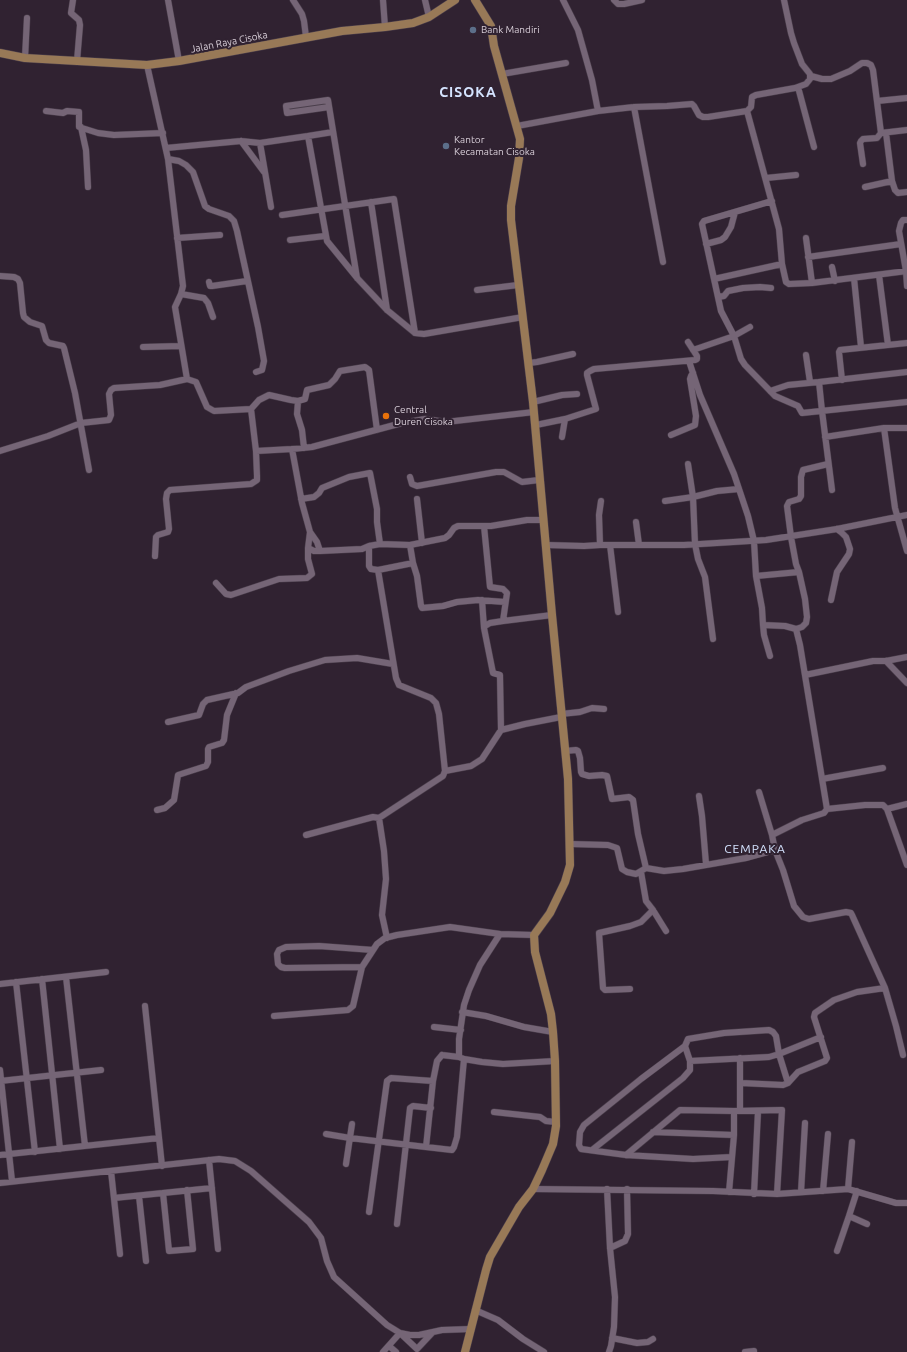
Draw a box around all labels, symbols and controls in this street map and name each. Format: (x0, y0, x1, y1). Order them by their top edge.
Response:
place label: Bank Mandiri (481, 24, 540, 36)
marker: Bank Mandiri (468, 25, 478, 35)
street label: Jalan Raya Cisoka (189, 29, 269, 55)
district label: CISOKA (439, 84, 497, 100)
place label: Kantor Kecamatan Cisoka (454, 134, 535, 158)
marker: Kantor Kecamatan Cisoka (441, 141, 451, 151)
place label: Central Duren Cisoka (394, 404, 453, 428)
marker: Central Duren Cisoka (381, 411, 391, 421)
district label: CEMPAKA (724, 842, 786, 856)

